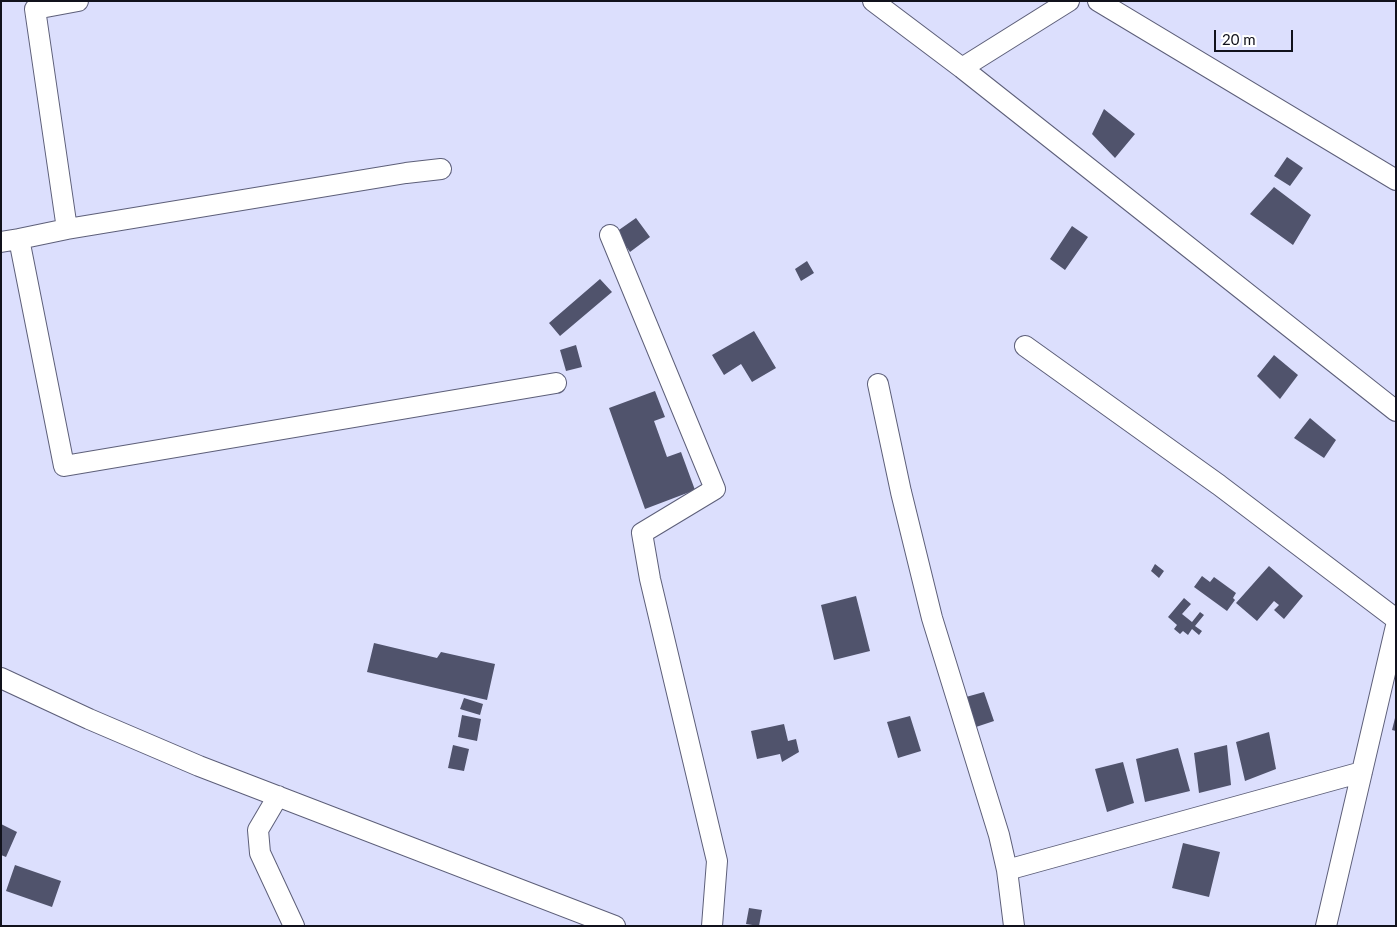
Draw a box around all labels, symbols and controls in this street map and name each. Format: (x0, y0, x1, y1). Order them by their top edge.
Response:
scale bar (1217, 20, 1296, 52)
text: 20 m (1222, 30, 1256, 48)

